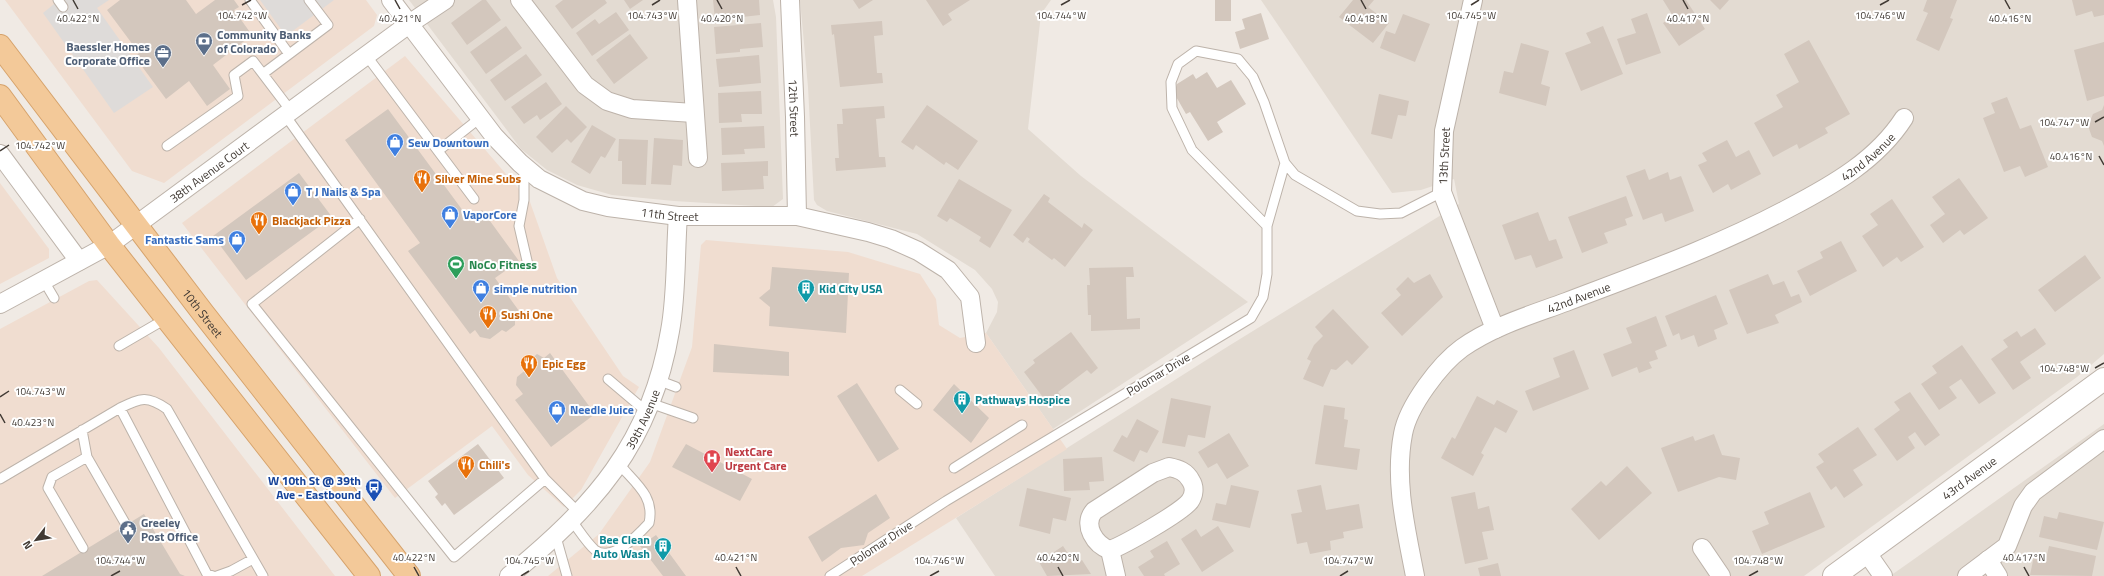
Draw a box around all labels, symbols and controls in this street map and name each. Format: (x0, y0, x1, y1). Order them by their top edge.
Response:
text: 104.742°W (217, 8, 267, 23)
text: 104.743°W (627, 8, 677, 23)
text: 104.744°W (1036, 8, 1086, 23)
text: 104.745°W (1446, 8, 1496, 23)
text: 104.746°W (1855, 8, 1905, 23)
text: 40.422°N (57, 11, 99, 26)
text: 40.421°N (379, 11, 421, 26)
text: 40.420°N (701, 11, 743, 26)
text: 40.418°N (1345, 11, 1387, 26)
text: 40.417°N (1667, 11, 1709, 26)
text: 40.416°N (1989, 11, 2031, 26)
place label: Community Banks of Colorado (217, 25, 312, 58)
bank icon: Community Banks of Colorado (194, 31, 214, 56)
place label: Baessler Homes Corporate Office (65, 37, 150, 70)
office icon: Baessler Homes Corporate Office (153, 43, 173, 68)
street label: 12th Street (784, 79, 805, 138)
text: 104.747°W (2039, 115, 2089, 130)
street label: 13th Street (1433, 126, 1455, 185)
street label: 42nd Avenue (1837, 128, 1899, 186)
shop icon: Sew Downtown (385, 132, 405, 157)
place label: Sew Downtown (408, 133, 489, 152)
street label: 38th Avenue Court (165, 135, 253, 207)
text: 104.742°W (15, 138, 65, 153)
text: 40.416°N (2050, 149, 2092, 164)
restaurant icon: Silver Mine Subs (412, 168, 432, 193)
place label: Silver Mine Subs (435, 169, 521, 188)
shop icon: T J Nails & Spa (283, 181, 303, 206)
place label: T J Nails & Spa (306, 182, 381, 201)
street label: 11th Street (640, 202, 699, 226)
shop icon: VaporCore (440, 204, 460, 229)
place label: VaporCore (463, 205, 517, 224)
restaurant icon: Blackjack Pizza (249, 210, 269, 235)
place label: Blackjack Pizza (272, 211, 351, 230)
shop icon: Fantastic Sams (227, 229, 247, 254)
place label: Fantastic Sams (145, 230, 224, 249)
sports icon: NoCo Fitness (446, 254, 466, 279)
place label: NoCo Fitness (469, 255, 537, 274)
street label: 42nd Avenue (1544, 277, 1613, 318)
shop icon: simple nutrition (471, 278, 491, 303)
building icon: Kid City USA (796, 278, 816, 303)
place label: simple nutrition (494, 279, 577, 298)
place label: Kid City USA (819, 279, 883, 298)
street label: 10th Street (178, 284, 229, 342)
restaurant icon: Sushi One (478, 304, 498, 329)
place label: Sushi One (501, 305, 553, 324)
street label: Polomar Drive (1122, 347, 1194, 401)
restaurant icon: Epic Egg (519, 353, 539, 378)
place label: Epic Egg (542, 354, 586, 373)
text: 104.748°W (2039, 361, 2089, 376)
text: 104.743°W (15, 384, 65, 399)
street label: 39th Avenue (620, 387, 664, 453)
building icon: Pathways Hospice (952, 389, 972, 414)
place label: Pathways Hospice (975, 390, 1070, 409)
shop icon: Needle Juice (547, 399, 567, 424)
place label: Needle Juice (570, 400, 634, 419)
text: 40.423°N (12, 415, 54, 430)
place label: NextCare Urgent Care (725, 442, 787, 475)
hospital icon: NextCare Urgent Care (702, 448, 722, 473)
street label: 43rd Avenue (1937, 451, 2000, 504)
restaurant icon: Chili's (456, 454, 476, 479)
place label: Chili's (479, 455, 510, 474)
place label: W 10th St @ 39th Ave - Eastbound (268, 471, 361, 504)
bus stop icon: W 10th St @ 39th Ave - Eastbound (364, 477, 384, 502)
place label: Greeley Post Office (141, 513, 198, 546)
street label: Polomar Drive (846, 516, 916, 570)
public building icon: Greeley Post Office (118, 519, 138, 544)
north arrow (16, 520, 56, 560)
place label: Bee Clean Auto Wash (593, 530, 650, 563)
building icon: Bee Clean Auto Wash (653, 536, 673, 561)
text: N (19, 538, 36, 553)
text: 40.422°N (393, 550, 435, 565)
text: 40.421°N (715, 550, 757, 565)
text: 40.420°N (1037, 550, 1079, 565)
text: 40.417°N (2003, 550, 2045, 565)
text: 104.744°W (95, 553, 145, 568)
text: 104.745°W (504, 553, 554, 568)
text: 104.746°W (914, 553, 964, 568)
text: 104.747°W (1323, 553, 1373, 568)
text: 104.748°W (1733, 553, 1783, 568)

